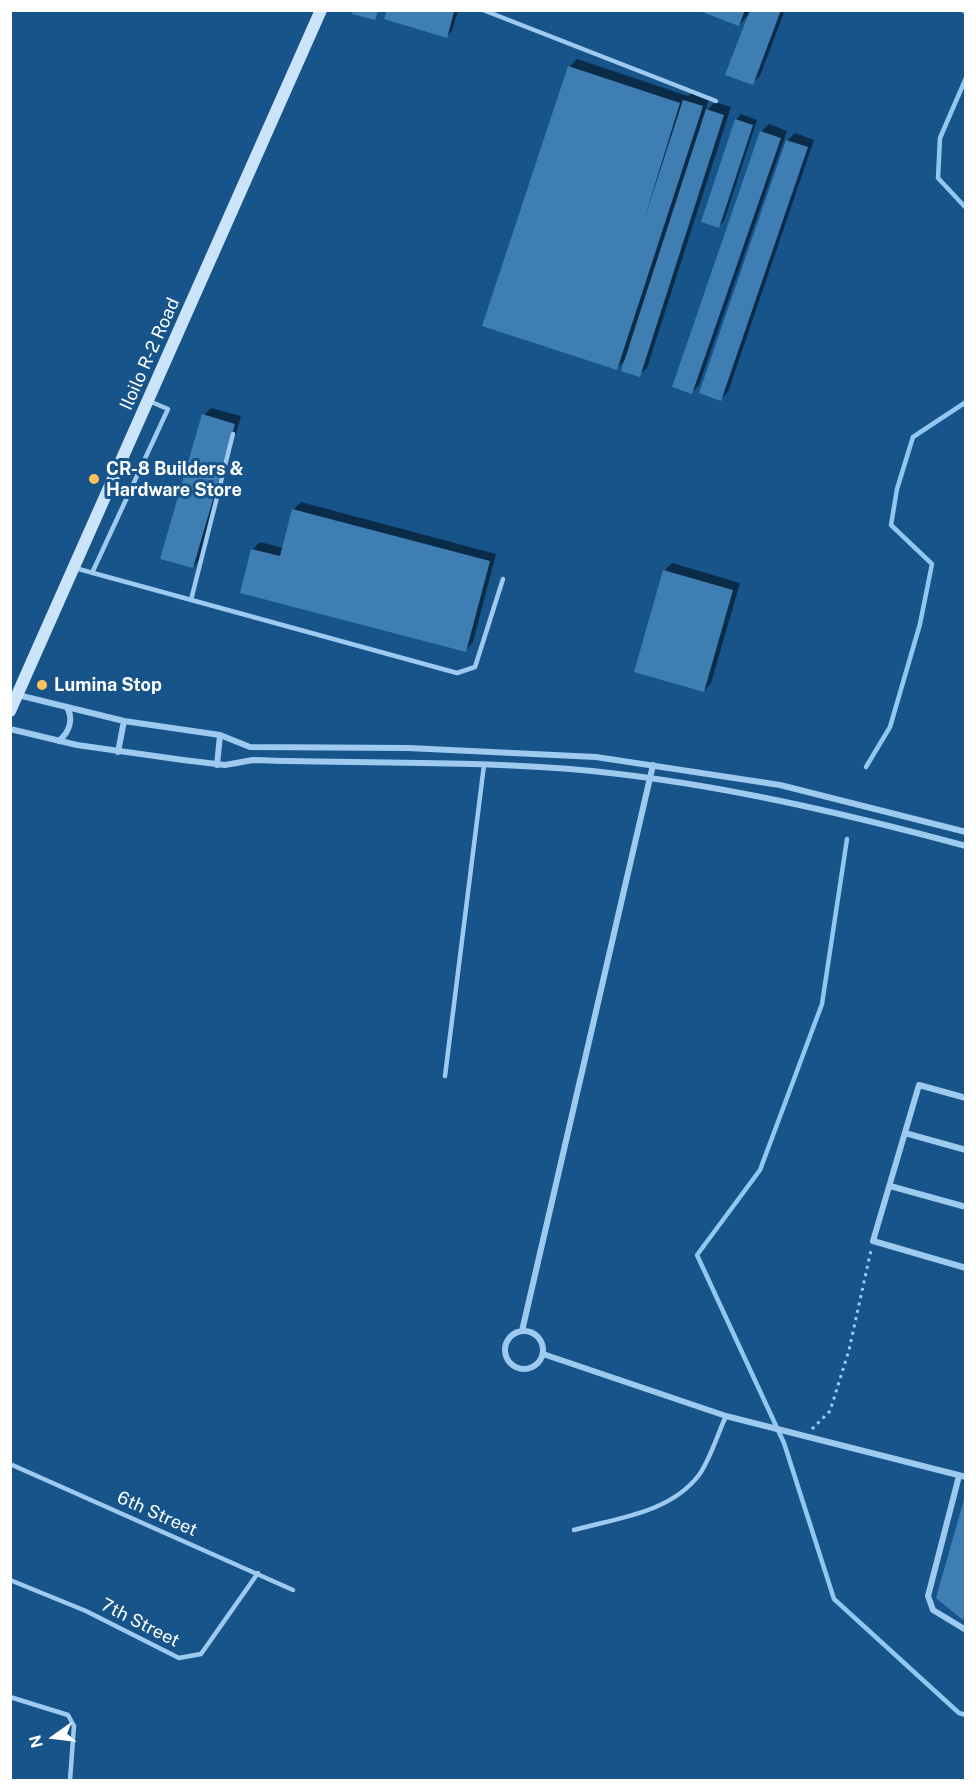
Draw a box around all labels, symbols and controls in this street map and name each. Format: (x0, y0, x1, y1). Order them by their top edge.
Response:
street label: Iloilo R-2 Road (116, 295, 184, 413)
place label: CR-8 Builders & Hardware Store (106, 458, 244, 500)
marker: CR-8 Builders & Hardware Store (87, 472, 101, 486)
place label: Lumina Stop (54, 674, 162, 696)
marker: Lumina Stop (35, 678, 49, 692)
street label: 6th Street (114, 1487, 200, 1541)
street label: 7th Street (97, 1594, 183, 1652)
north arrow (24, 1707, 84, 1767)
text: N (25, 1733, 47, 1750)

